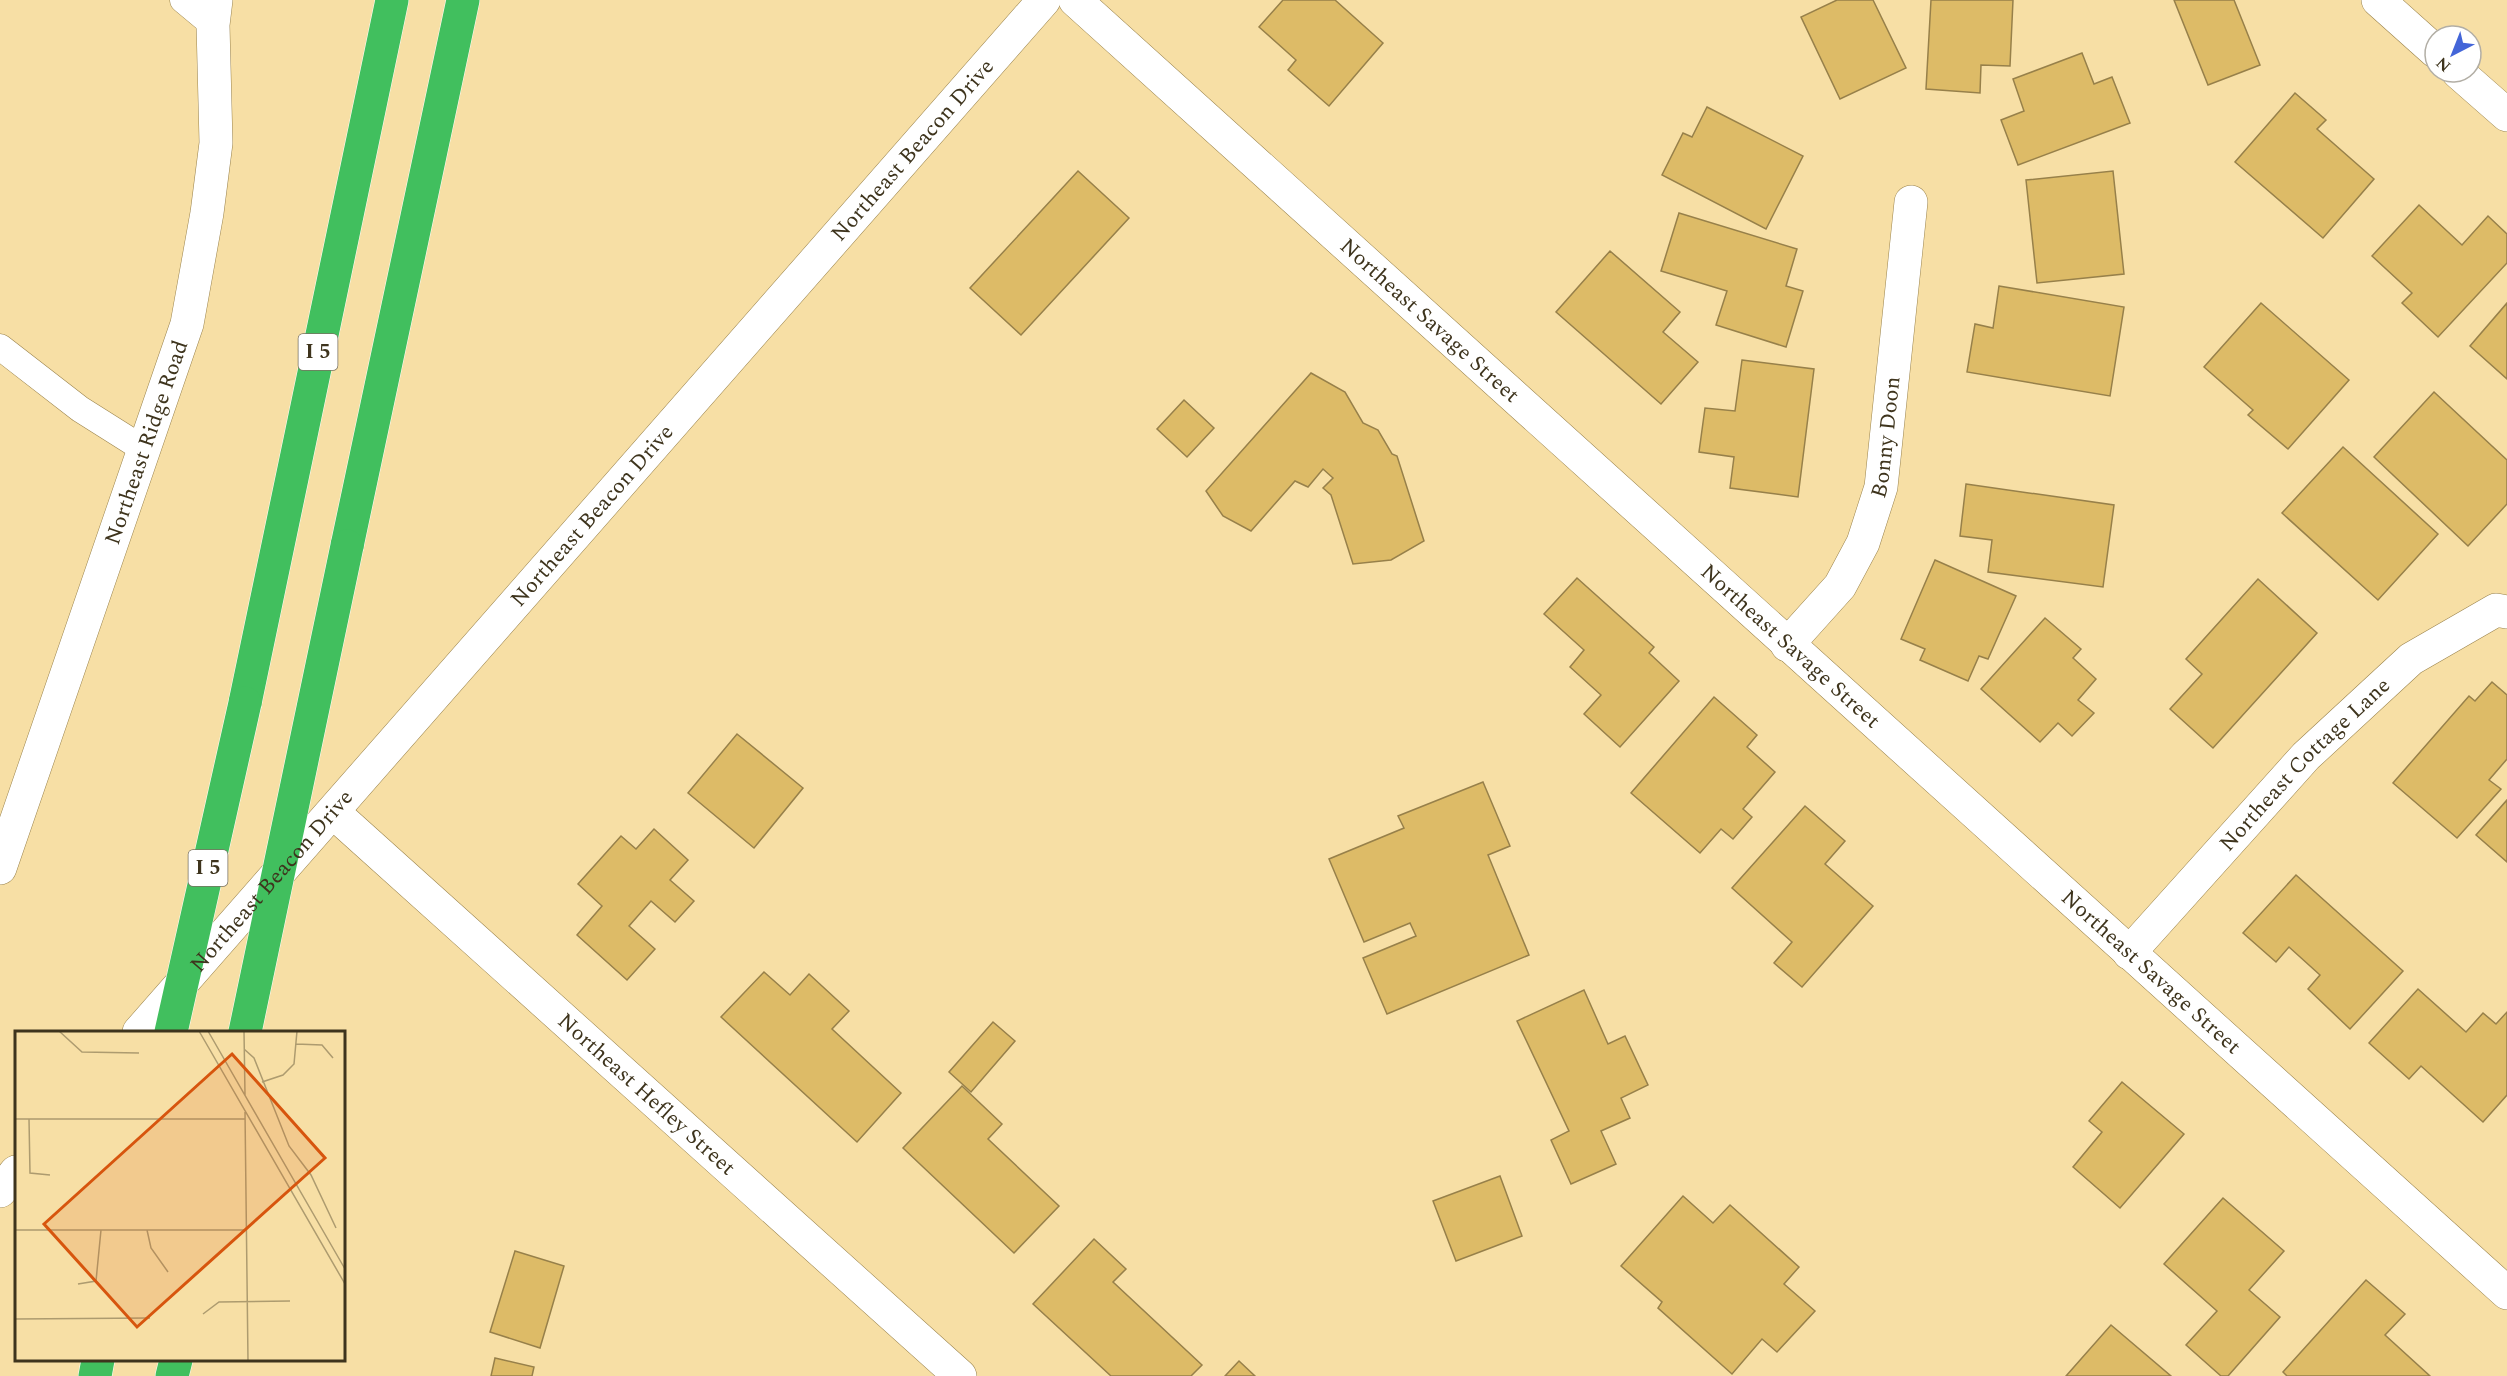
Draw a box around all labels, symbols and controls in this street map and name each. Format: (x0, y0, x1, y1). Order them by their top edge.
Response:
north arrow (2423, 24, 2483, 84)
street label: Northeast Beacon Drive (823, 51, 1002, 249)
text: N (2431, 51, 2457, 78)
street label: Northeast Savage Street (1332, 230, 1527, 411)
road number: I 5 (298, 334, 338, 370)
street label: Northeast Ridge Road (96, 336, 197, 549)
street label: Bonny Doon (1862, 375, 1909, 502)
street label: Northeast Beacon Drive (502, 417, 681, 614)
street label: Northeast Savage Street (1693, 556, 1888, 736)
street label: Northeast Cottage Lane (2211, 669, 2398, 859)
street label: Northeast Beacon Drive (182, 782, 361, 980)
road number: I 5 (188, 850, 228, 886)
street label: Northeast Savage Street (2054, 881, 2249, 1062)
street label: Northeast Hefley Street (550, 1005, 743, 1184)
inset map (15, 1031, 345, 1361)

